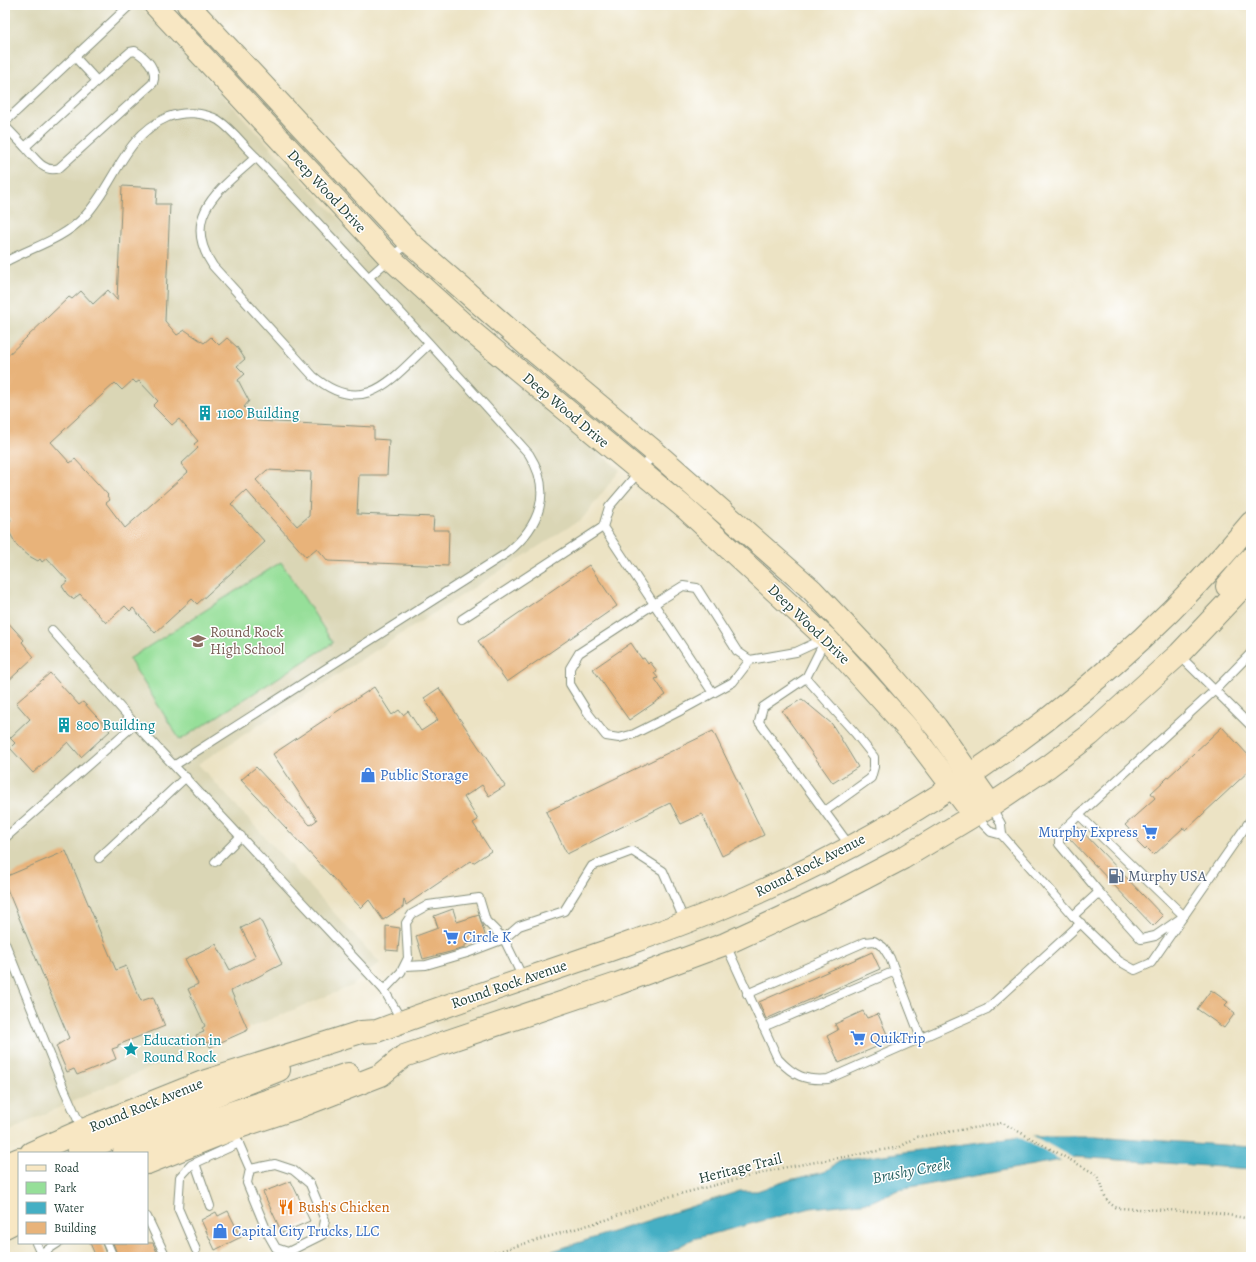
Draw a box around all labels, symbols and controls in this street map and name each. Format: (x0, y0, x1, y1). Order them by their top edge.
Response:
street label: Deep Wood Drive (283, 145, 371, 237)
street label: Deep Wood Drive (518, 368, 614, 452)
place label: 1100 Building (217, 403, 300, 423)
building icon: 1100 Building (196, 404, 214, 422)
street label: Deep Wood Drive (763, 580, 855, 669)
place label: Round Rock High School (210, 622, 285, 659)
school or university icon: Round Rock High School (189, 632, 207, 650)
place label: 800 Building (76, 715, 156, 735)
building icon: 800 Building (55, 716, 73, 734)
place label: Public Storage (380, 765, 469, 785)
shop icon: Public Storage (359, 766, 377, 784)
place label: Murphy Express (1038, 822, 1138, 842)
supermarket icon: Murphy Express (1141, 823, 1159, 841)
street label: Round Rock Avenue (751, 828, 869, 901)
place label: Murphy USA (1128, 866, 1207, 886)
fuel station icon: Murphy USA (1107, 867, 1125, 885)
place label: Circle K (463, 927, 512, 947)
supermarket icon: Circle K (442, 928, 460, 946)
street label: Round Rock Avenue (448, 955, 570, 1013)
place label: QuikTrip (870, 1028, 926, 1048)
supermarket icon: QuikTrip (849, 1029, 867, 1047)
place label: Education in Round Rock (143, 1030, 221, 1067)
place icon: Education in Round Rock (122, 1040, 140, 1058)
street label: Round Rock Avenue (86, 1073, 206, 1137)
street label: Heritage Trail (696, 1148, 784, 1188)
legend (18, 1152, 148, 1244)
water label: Brushy Creek (870, 1153, 952, 1189)
text: Road (54, 1160, 80, 1176)
text: Park (54, 1180, 77, 1196)
place label: Bush's Chicken (298, 1197, 390, 1217)
restaurant icon: Bush's Chicken (277, 1198, 295, 1216)
text: Water (53, 1200, 84, 1216)
text: Building (54, 1220, 96, 1236)
place label: Capital City Trucks, LLC (232, 1221, 380, 1241)
shop icon: Capital City Trucks, LLC (211, 1222, 229, 1240)

